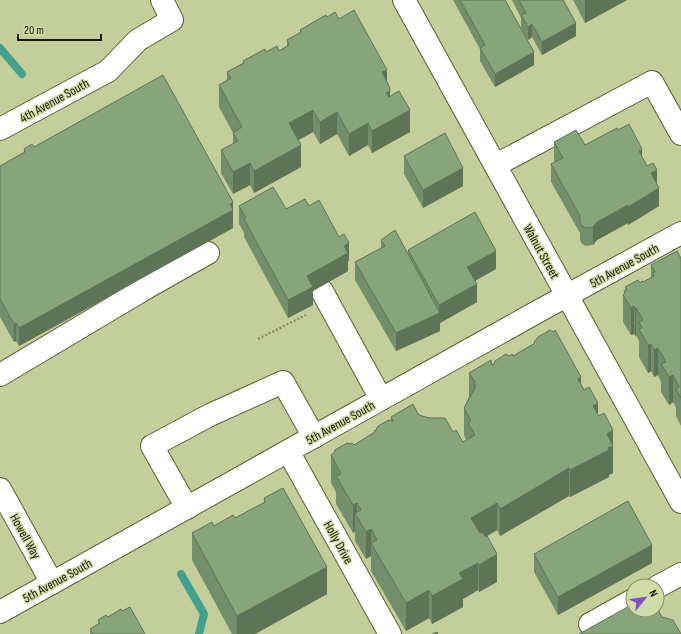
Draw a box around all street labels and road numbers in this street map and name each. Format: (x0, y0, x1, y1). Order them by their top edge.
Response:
street label: 4th Avenue South (17, 75, 92, 126)
street label: Walnut Street (520, 221, 563, 282)
street label: 5th Avenue South (587, 240, 662, 291)
street label: 5th Avenue South (303, 397, 378, 448)
street label: Howell Way (6, 511, 44, 562)
street label: Holly Drive (320, 518, 356, 567)
street label: 5th Avenue South (20, 555, 95, 606)

